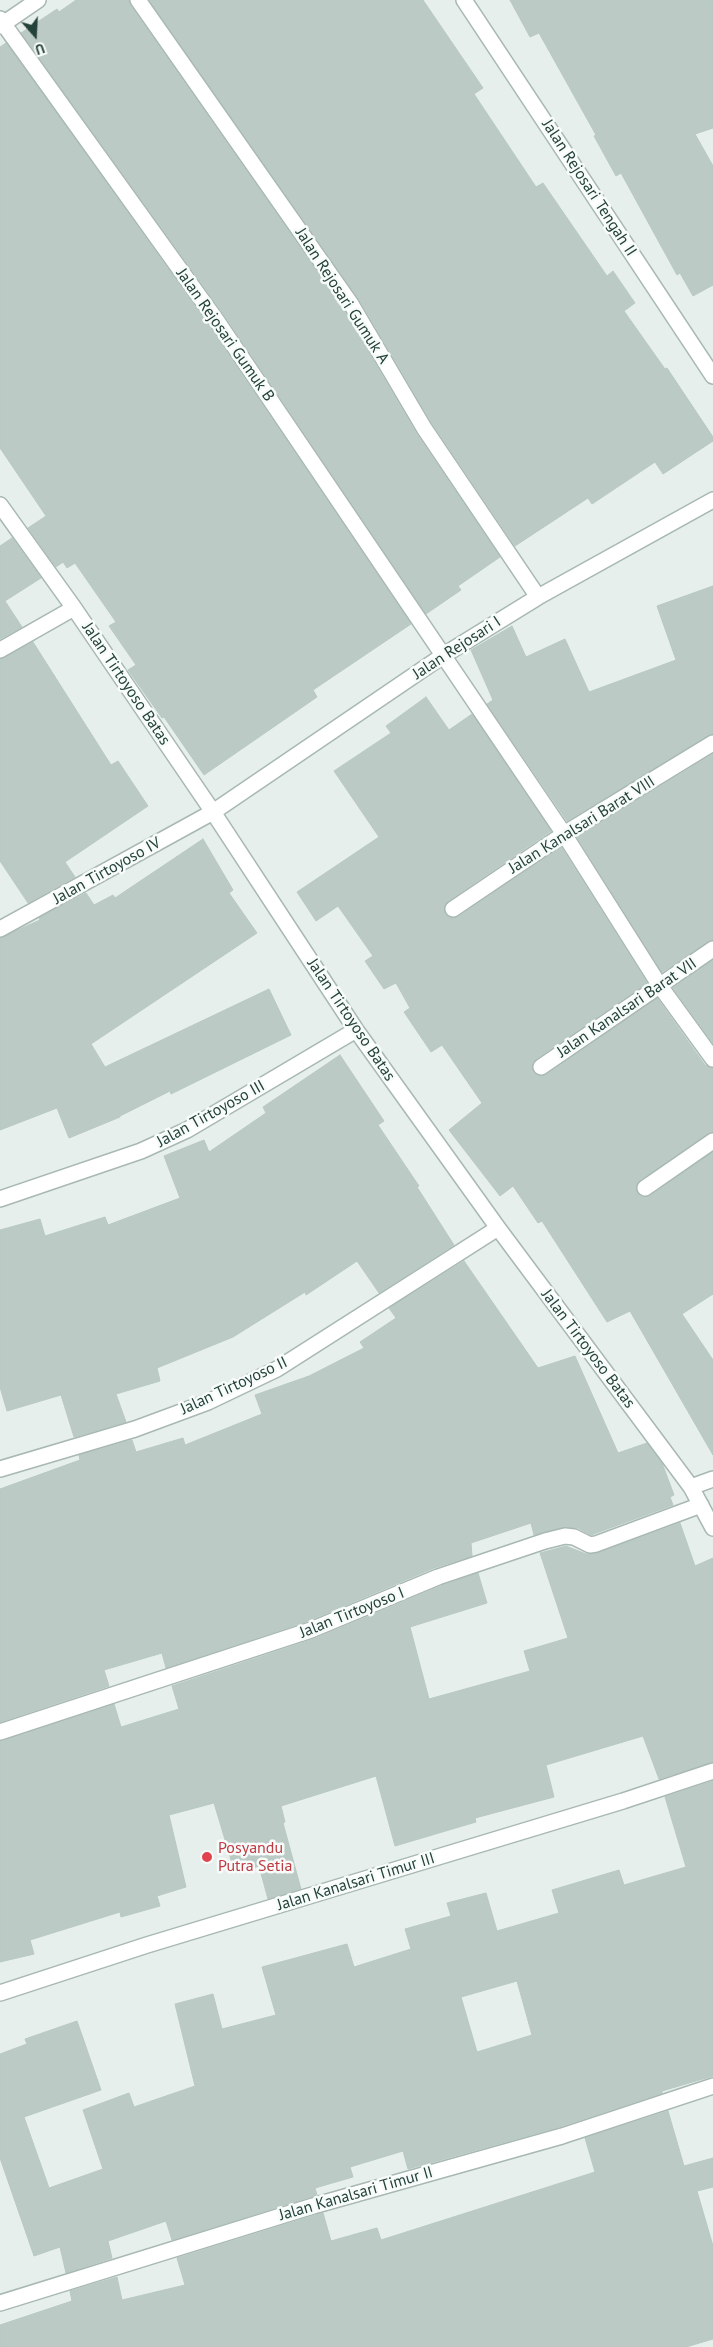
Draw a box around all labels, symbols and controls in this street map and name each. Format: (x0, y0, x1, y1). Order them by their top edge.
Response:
north arrow (10, 10, 60, 60)
text: U (33, 39, 47, 59)
street label: Jalan Rejosari Tengah II (538, 116, 640, 260)
street label: Jalan Rejosari Gumuk A (291, 225, 393, 367)
street label: Jalan Rejosari Gumuk B (172, 265, 278, 405)
street label: Jalan Rejosari I (409, 612, 505, 684)
street label: Jalan Tirtoyoso Batas (78, 619, 174, 749)
street label: Jalan Kanalsari Barat VIII (505, 772, 659, 878)
street label: Jalan Tirtoyoso IV (50, 833, 164, 909)
street label: Jalan Kanalsari Barat VII (554, 954, 700, 1062)
street label: Jalan Tirtoyoso Batas (303, 955, 399, 1085)
street label: Jalan Tirtoyoso III (154, 1076, 268, 1152)
street label: Jalan Tirtoyoso Batas (537, 1286, 639, 1412)
street label: Jalan Tirtoyoso II (178, 1353, 290, 1419)
street label: Jalan Tirtoyoso I (297, 1583, 407, 1643)
place label: Posyandu Putra Setia (218, 1838, 292, 1876)
street label: Jalan Kanalsari Timur III (275, 1849, 437, 1915)
marker: Posyandu Putra Setia (200, 1850, 214, 1864)
street label: Jalan Kanalsari Timur II (277, 2163, 435, 2225)

